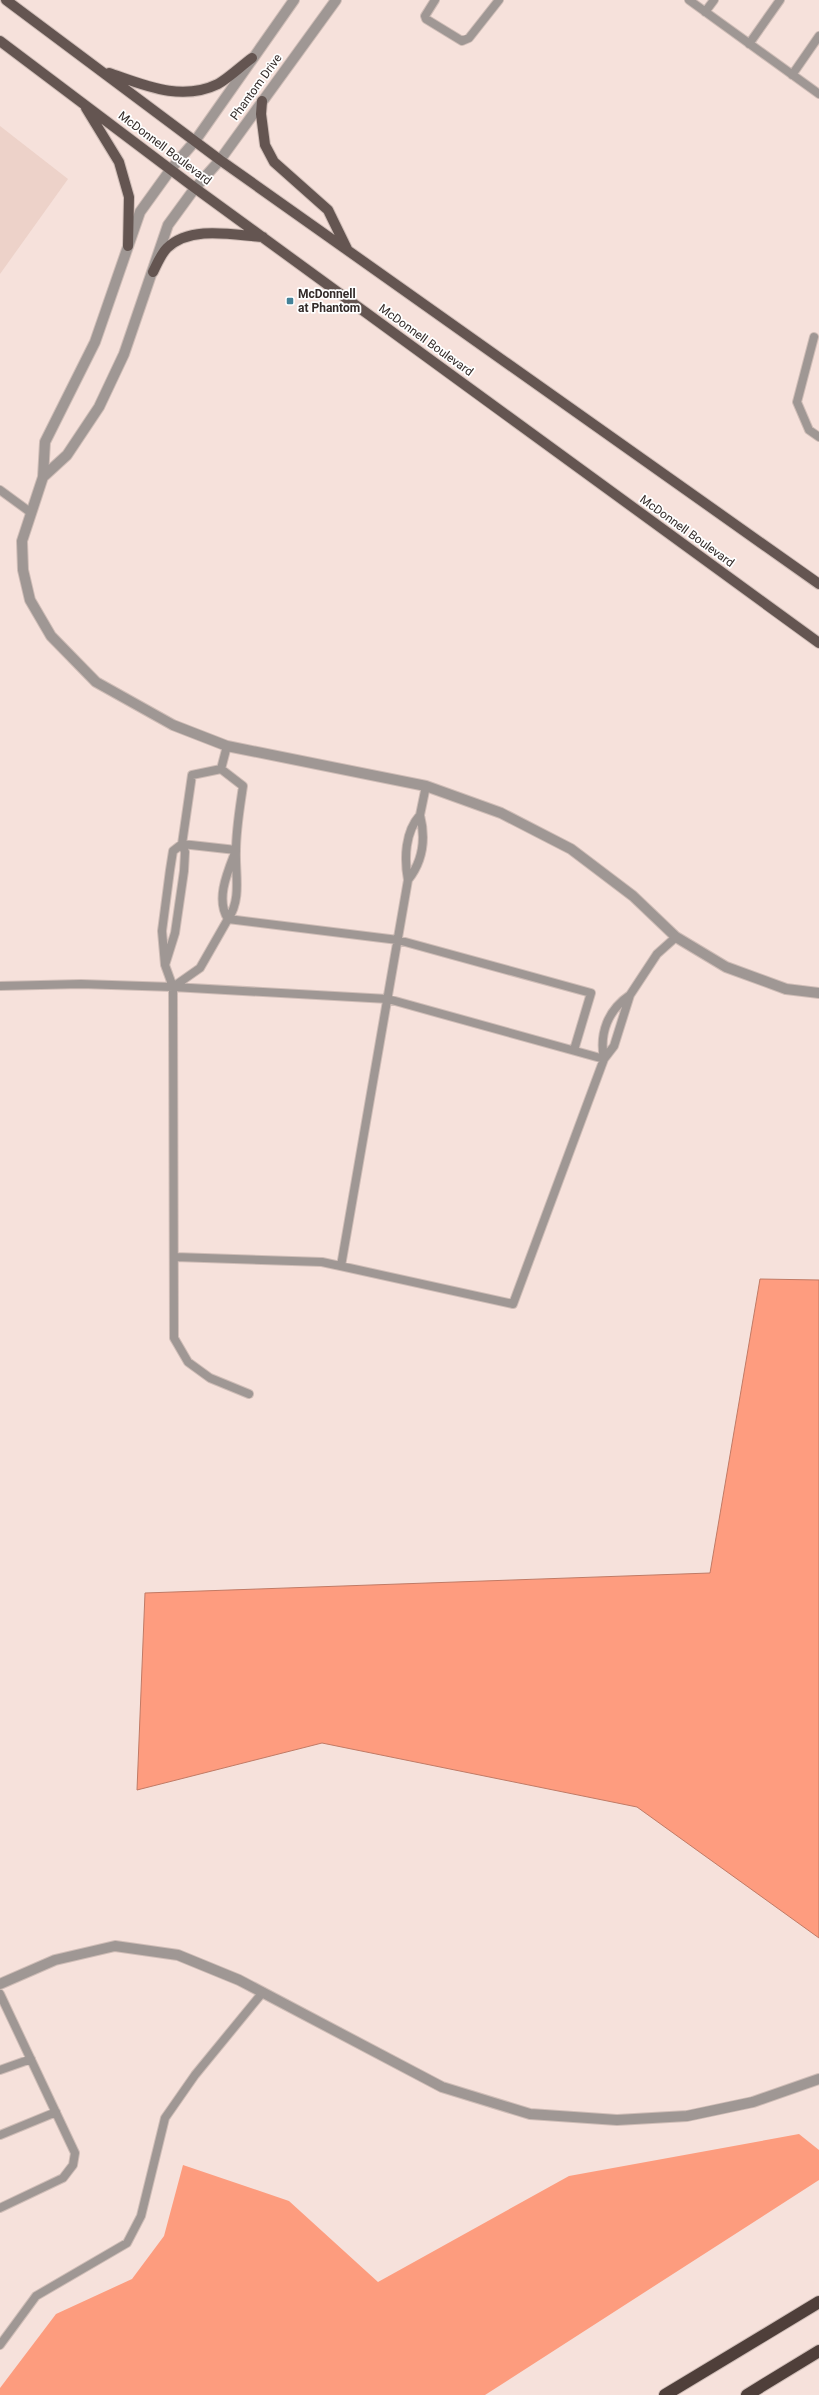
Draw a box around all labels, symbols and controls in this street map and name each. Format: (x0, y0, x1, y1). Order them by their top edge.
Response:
street label: Phantom Drive (227, 51, 285, 123)
street label: McDonnell Boulevard (116, 108, 214, 188)
place label: McDonnell at Phantom (298, 287, 360, 315)
marker: McDonnell at Phantom (285, 296, 295, 306)
street label: McDonnell Boulevard (376, 301, 476, 379)
street label: McDonnell Boulevard (637, 492, 737, 570)

